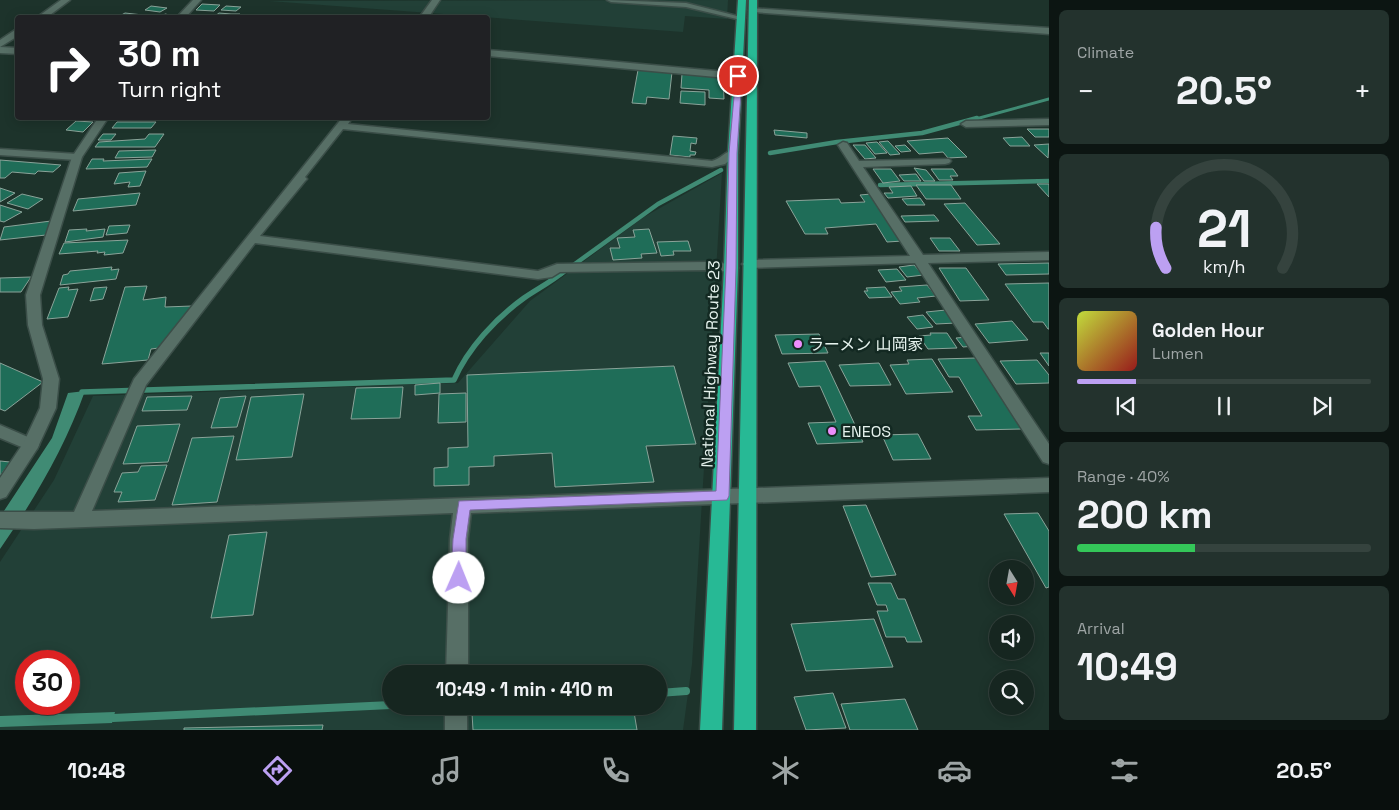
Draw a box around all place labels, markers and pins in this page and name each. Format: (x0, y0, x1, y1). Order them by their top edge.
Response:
pin (717, 55, 759, 97)
place label: ラーメン 山岡家 (808, 334, 923, 355)
marker: ラーメン 山岡家 (792, 338, 804, 350)
place label: ENEOS (842, 421, 891, 442)
marker: ENEOS (826, 425, 838, 437)

